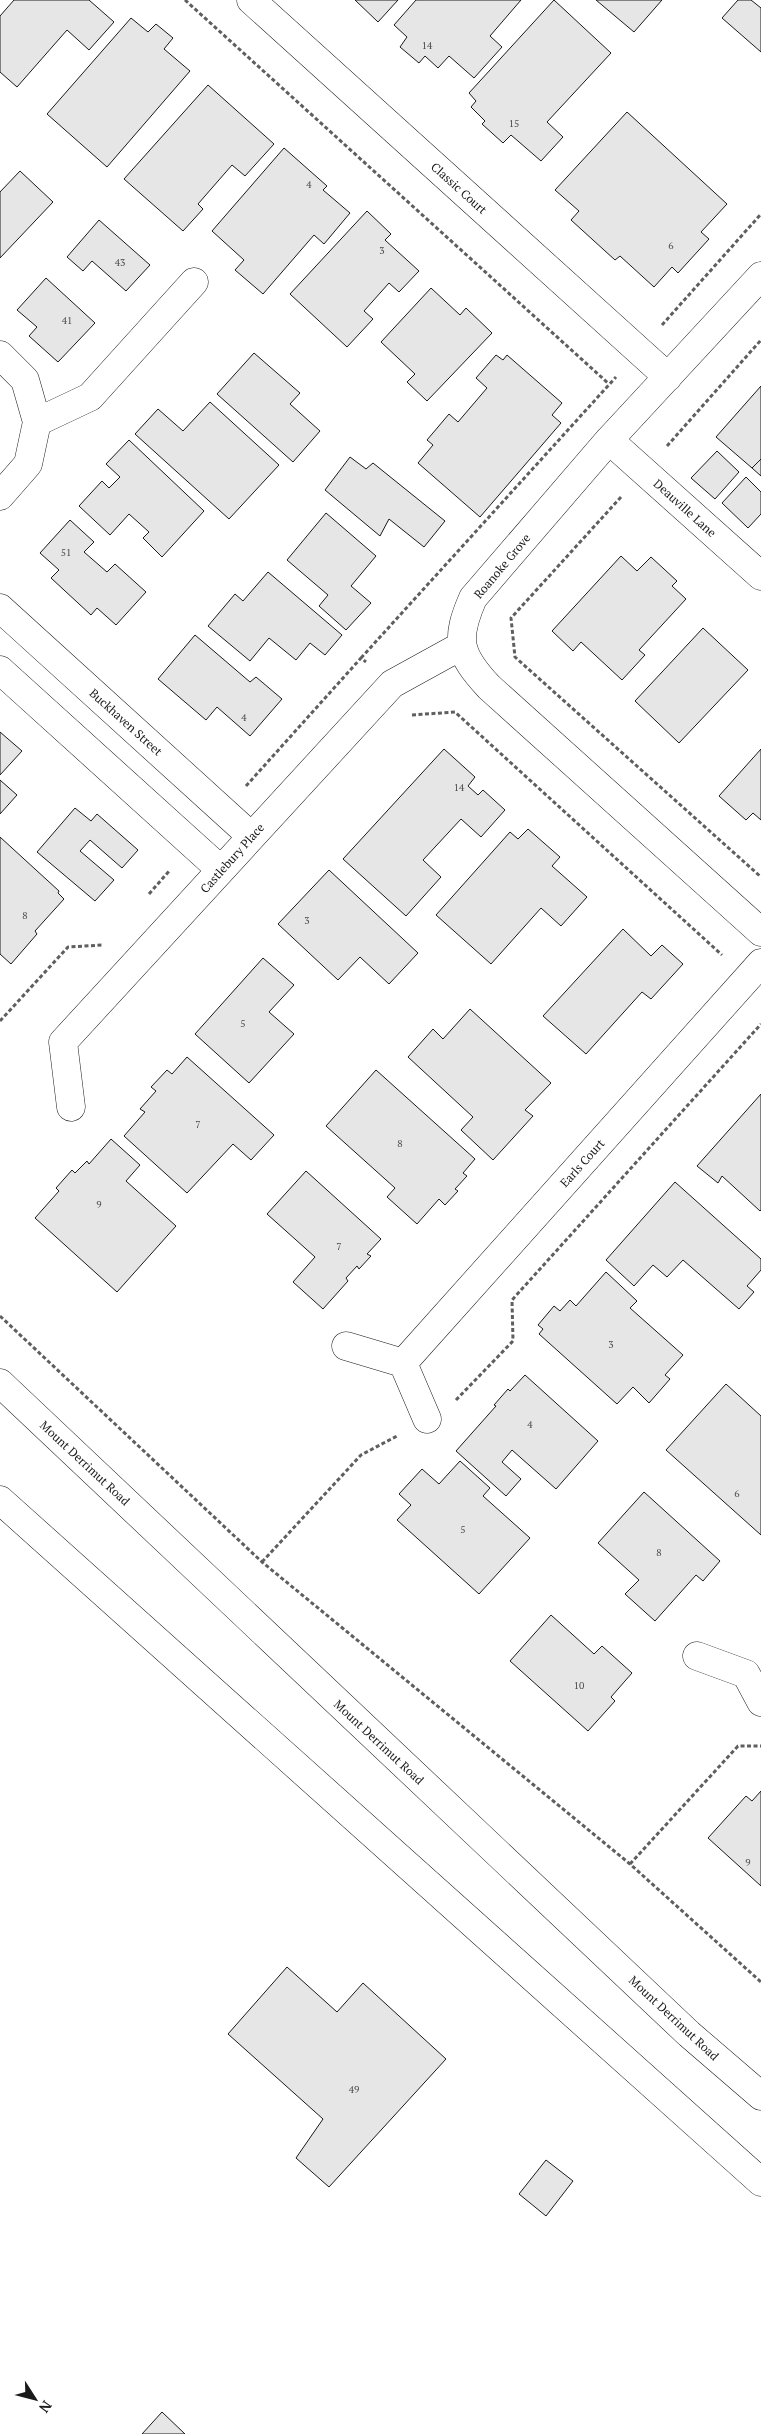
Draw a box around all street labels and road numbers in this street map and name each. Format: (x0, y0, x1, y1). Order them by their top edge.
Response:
street label: Classic Court (428, 159, 490, 217)
street label: Deauville Lane (651, 476, 719, 540)
street label: Roanoke Grove (471, 531, 533, 601)
street label: Buckhaven Street (86, 685, 166, 759)
street label: Castlebury Place (197, 820, 267, 896)
street label: Earls Court (557, 1136, 608, 1190)
street label: Mount Derrimut Road (37, 1418, 133, 1509)
street label: Mount Derrimut Road (331, 1697, 427, 1788)
street label: Mount Derrimut Road (626, 1973, 722, 2064)

